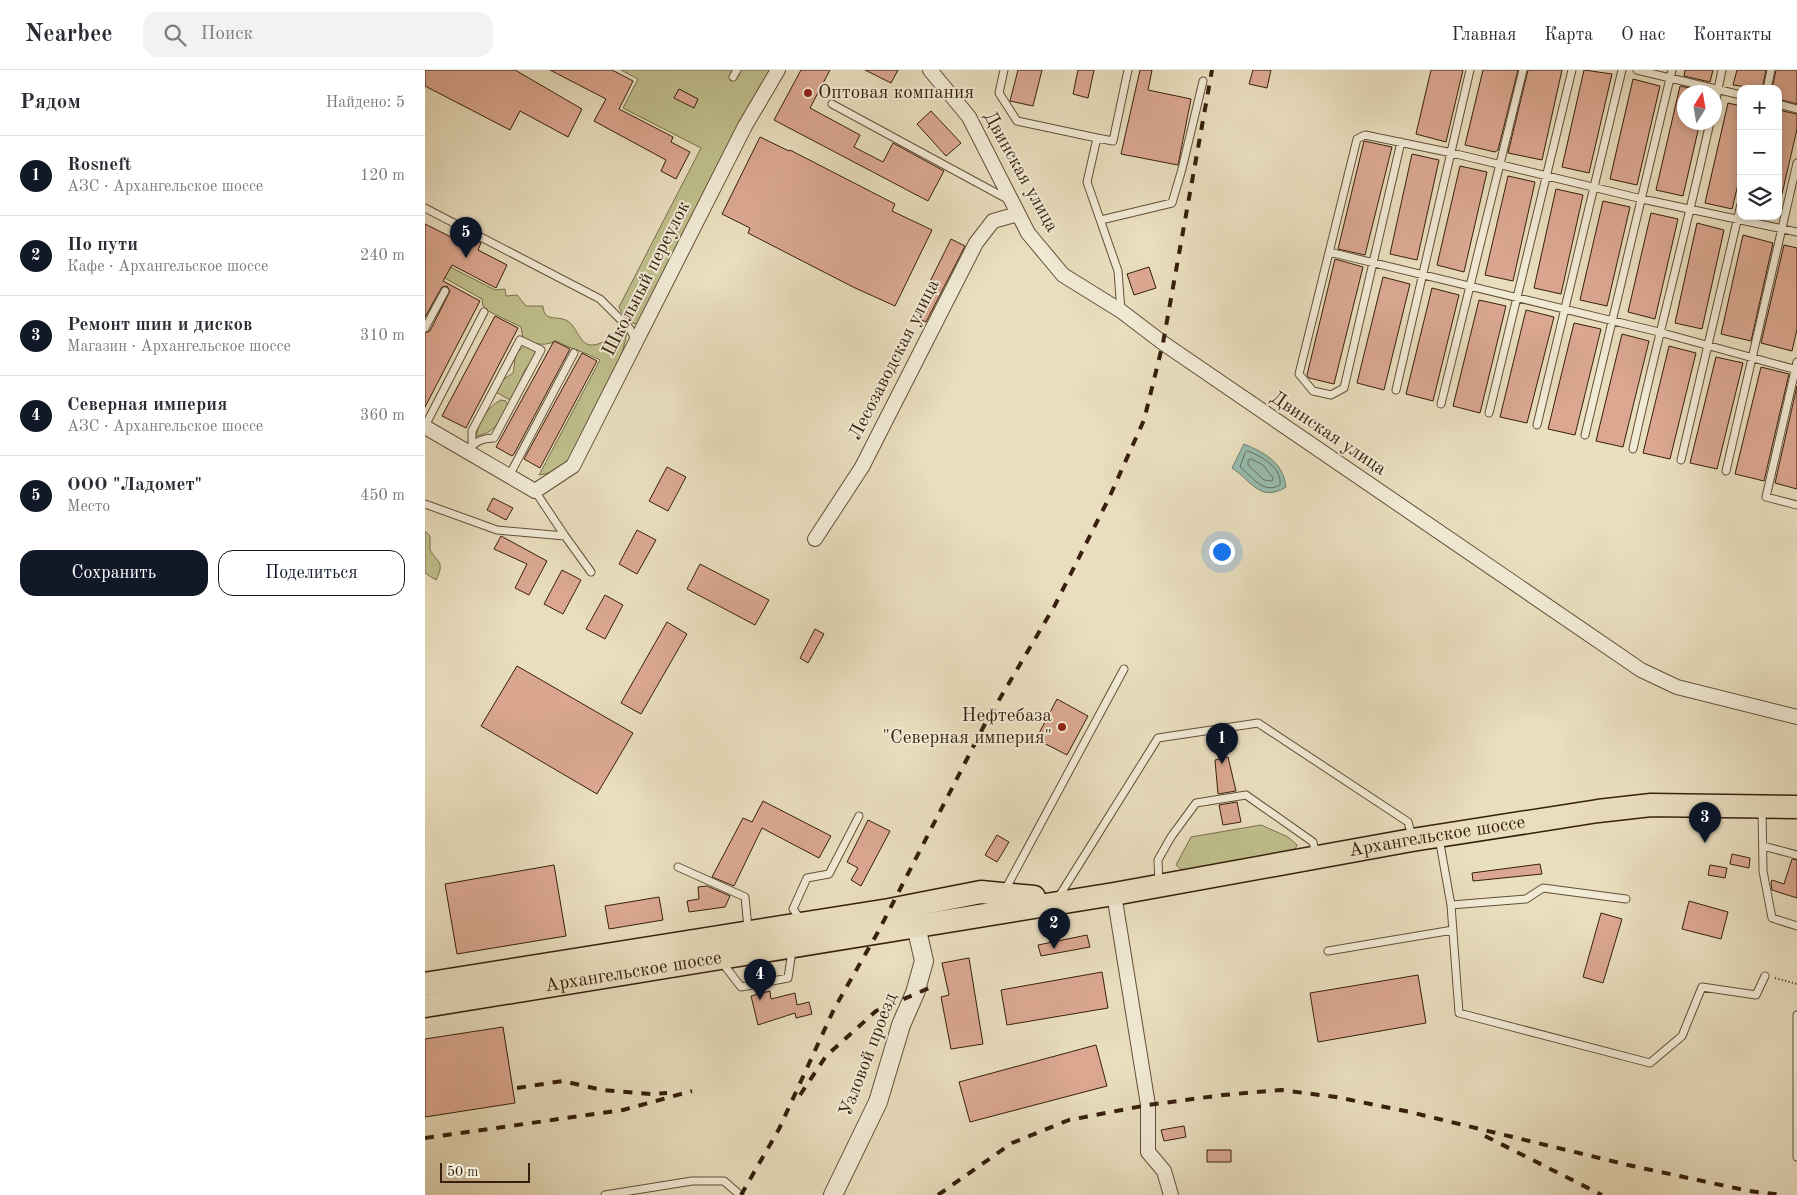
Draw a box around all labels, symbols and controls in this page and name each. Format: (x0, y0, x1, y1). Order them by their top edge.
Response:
search box (143, 12, 493, 57)
icon: search (161, 21, 189, 49)
text: Nearbee (25, 23, 113, 47)
text: Поиск (201, 25, 253, 44)
text: Главная (1452, 26, 1516, 44)
text: Карта (1544, 26, 1593, 44)
text: О нас (1621, 26, 1665, 44)
text: Контакты (1693, 26, 1772, 44)
place label: Оптовая компания (818, 84, 974, 103)
north arrow (1677, 85, 1722, 130)
map controls (1737, 85, 1782, 220)
button: + (1737, 85, 1782, 130)
marker: Оптовая компания (802, 87, 814, 99)
text: Рядом (20, 92, 81, 113)
text: Найдено: 5 (326, 95, 405, 111)
street label: Двинская улица (979, 108, 1061, 236)
button: − (1737, 130, 1782, 175)
text: Rosneft (67, 156, 132, 175)
text: 1 (31, 168, 41, 184)
text: 120 m (360, 168, 405, 184)
button: layers (1737, 175, 1782, 220)
text: АЗС · Архангельское шоссе (67, 179, 263, 195)
street label: Школьный переулок (600, 198, 695, 360)
pin: 5 (450, 217, 482, 258)
text: По пути (67, 236, 138, 255)
text: 2 (31, 248, 41, 264)
text: 240 m (360, 248, 405, 264)
text: Кафе · Архангельское шоссе (67, 259, 268, 275)
street label: Лесозаводская улица (846, 276, 944, 443)
text: Ремонт шин и дисков (67, 316, 253, 335)
text: 3 (31, 328, 41, 344)
text: 310 m (360, 328, 405, 344)
text: Магазин · Архангельское шоссе (67, 339, 291, 355)
street label: Двинская улица (1267, 388, 1390, 480)
text: Северная империя (67, 396, 227, 415)
text: 4 (31, 408, 41, 424)
text: 360 m (360, 408, 405, 424)
text: АЗС · Архангельское шоссе (67, 419, 263, 435)
text: ООО "Ладомет" (67, 476, 202, 495)
text: 5 (31, 488, 41, 504)
text: 450 m (360, 488, 405, 504)
text: Место (67, 499, 110, 515)
your location (1209, 539, 1235, 565)
button: Сохранить (20, 550, 208, 596)
button: Поделиться (218, 550, 405, 596)
place label: Нефтебаза "Северная империя" (883, 707, 1053, 748)
marker: Нефтебаза "Северная империя" (1056, 721, 1068, 733)
pin: 1 (1206, 723, 1238, 764)
pin: 3 (1689, 802, 1721, 843)
street label: Архангельское шоссе (1347, 813, 1527, 861)
pin: 2 (1038, 908, 1070, 949)
street label: Архангельское шоссе (544, 948, 723, 996)
pin: 4 (744, 959, 776, 1000)
street label: Узловой проезд (837, 990, 901, 1119)
scale bar (440, 1160, 530, 1183)
text: 50 m (447, 1165, 478, 1179)

